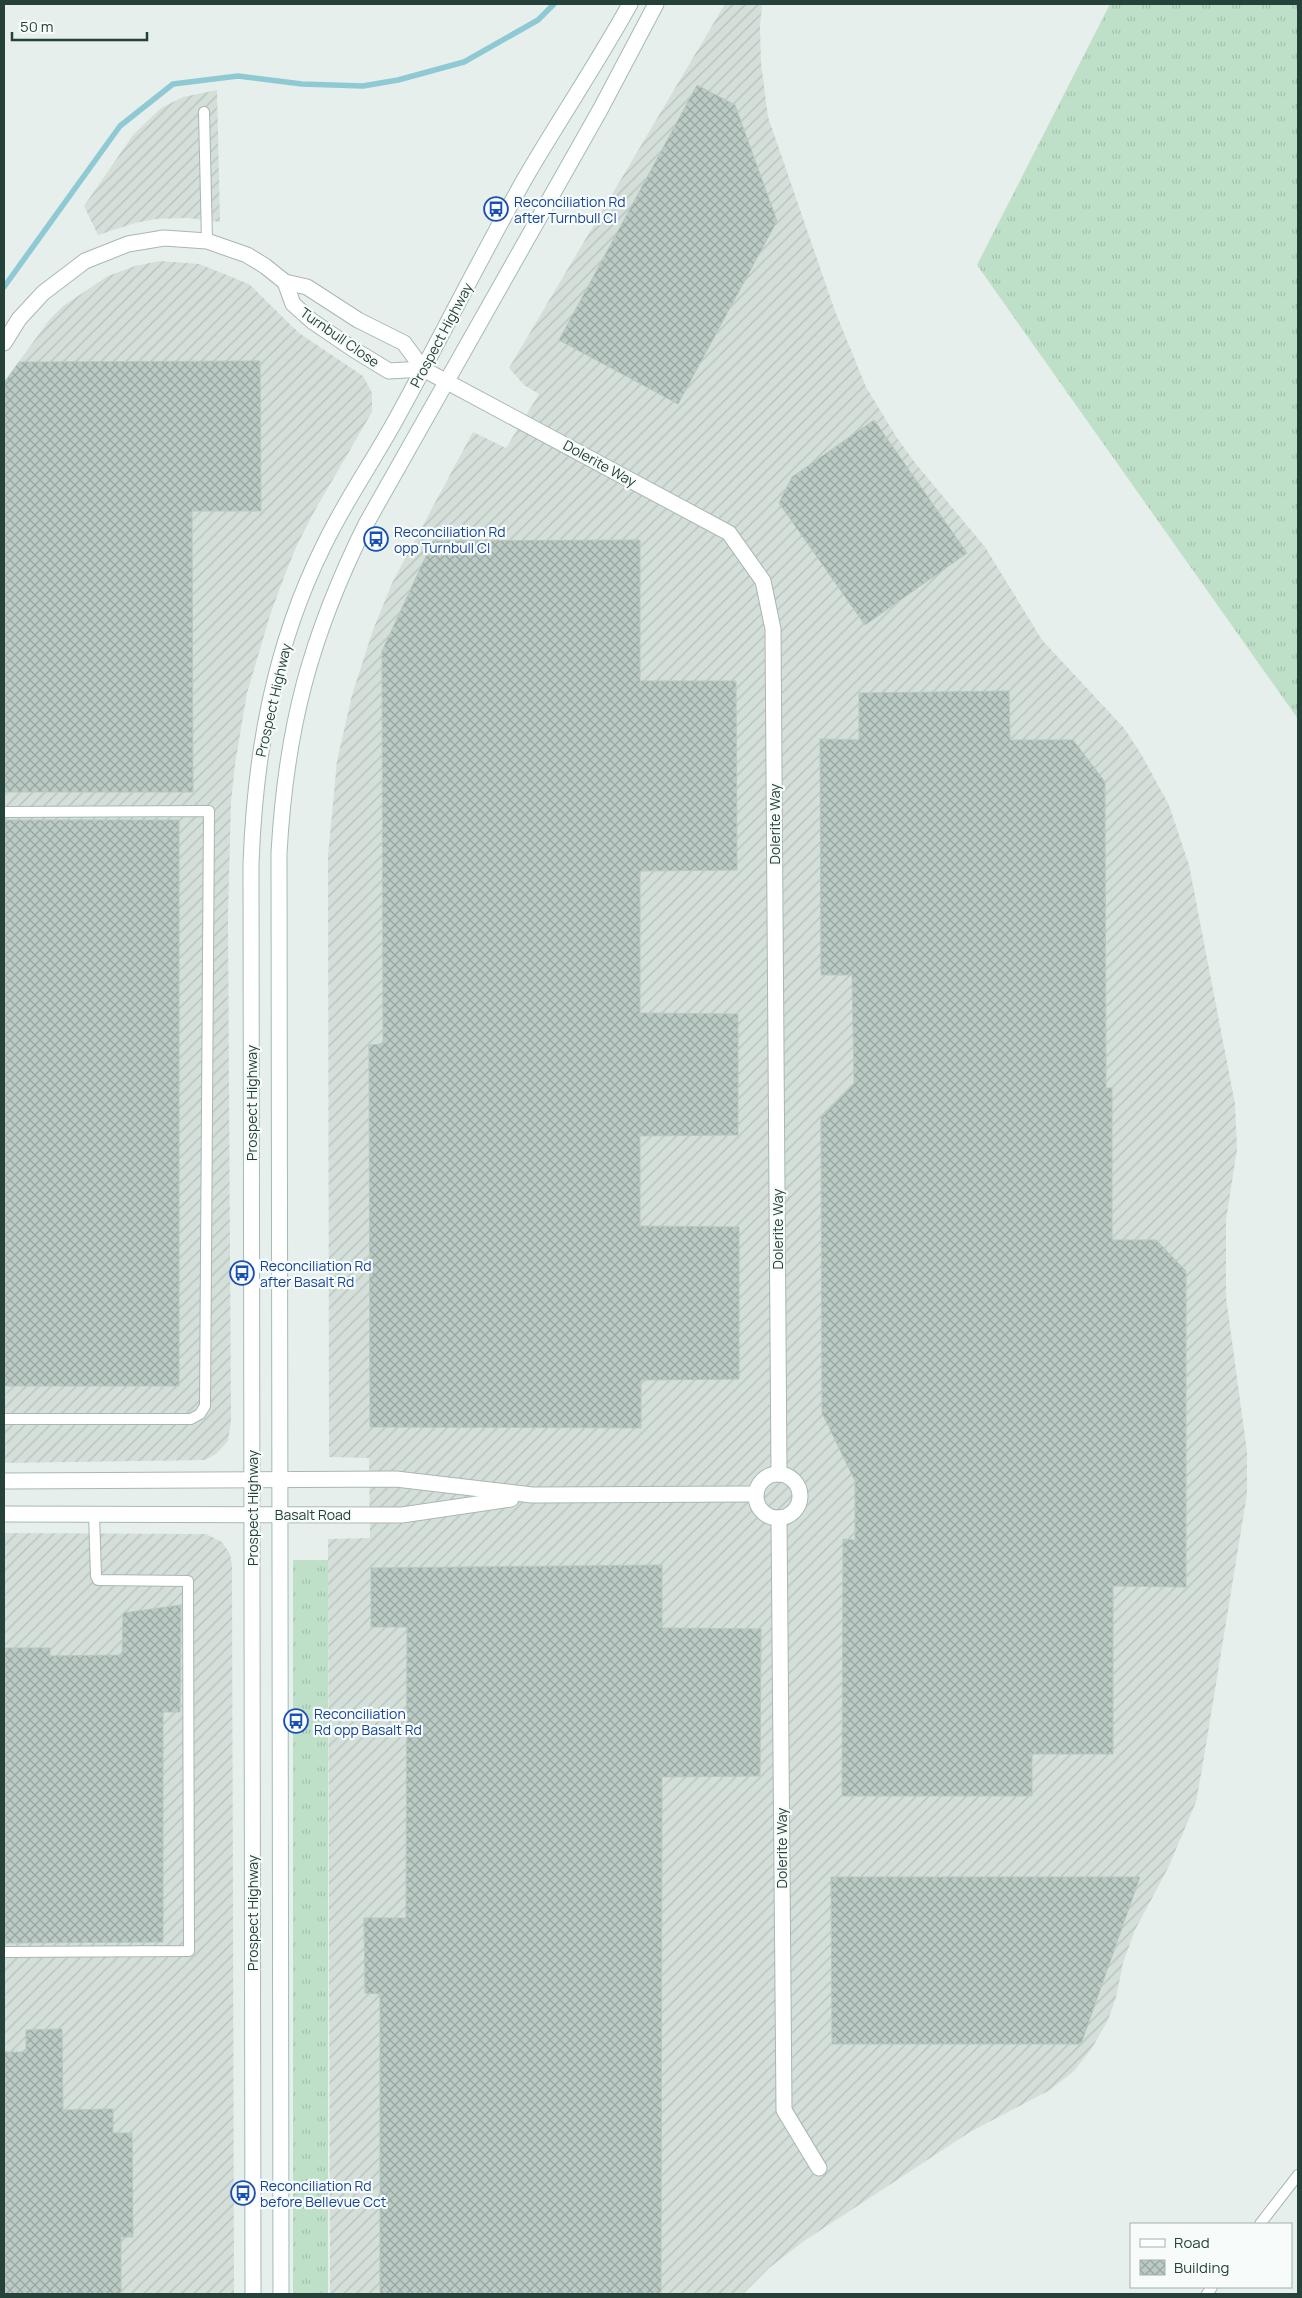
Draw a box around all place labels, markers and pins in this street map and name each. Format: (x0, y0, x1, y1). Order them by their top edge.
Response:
place label: Reconciliation Rd after Turnbull Cl (514, 192, 626, 227)
bus stop icon: Reconciliation Rd after Turnbull Cl (483, 196, 509, 222)
place label: Reconciliation Rd opp Turnbull Cl (394, 522, 506, 557)
bus stop icon: Reconciliation Rd opp Turnbull Cl (363, 526, 389, 552)
place label: Reconciliation Rd after Basalt Rd (260, 1256, 372, 1291)
bus stop icon: Reconciliation Rd after Basalt Rd (229, 1260, 255, 1286)
place label: Reconciliation Rd opp Basalt Rd (314, 1704, 422, 1739)
bus stop icon: Reconciliation Rd opp Basalt Rd (283, 1708, 309, 1734)
place label: Reconciliation Rd before Bellevue Cct (260, 2176, 387, 2211)
bus stop icon: Reconciliation Rd before Bellevue Cct (230, 2180, 256, 2206)

